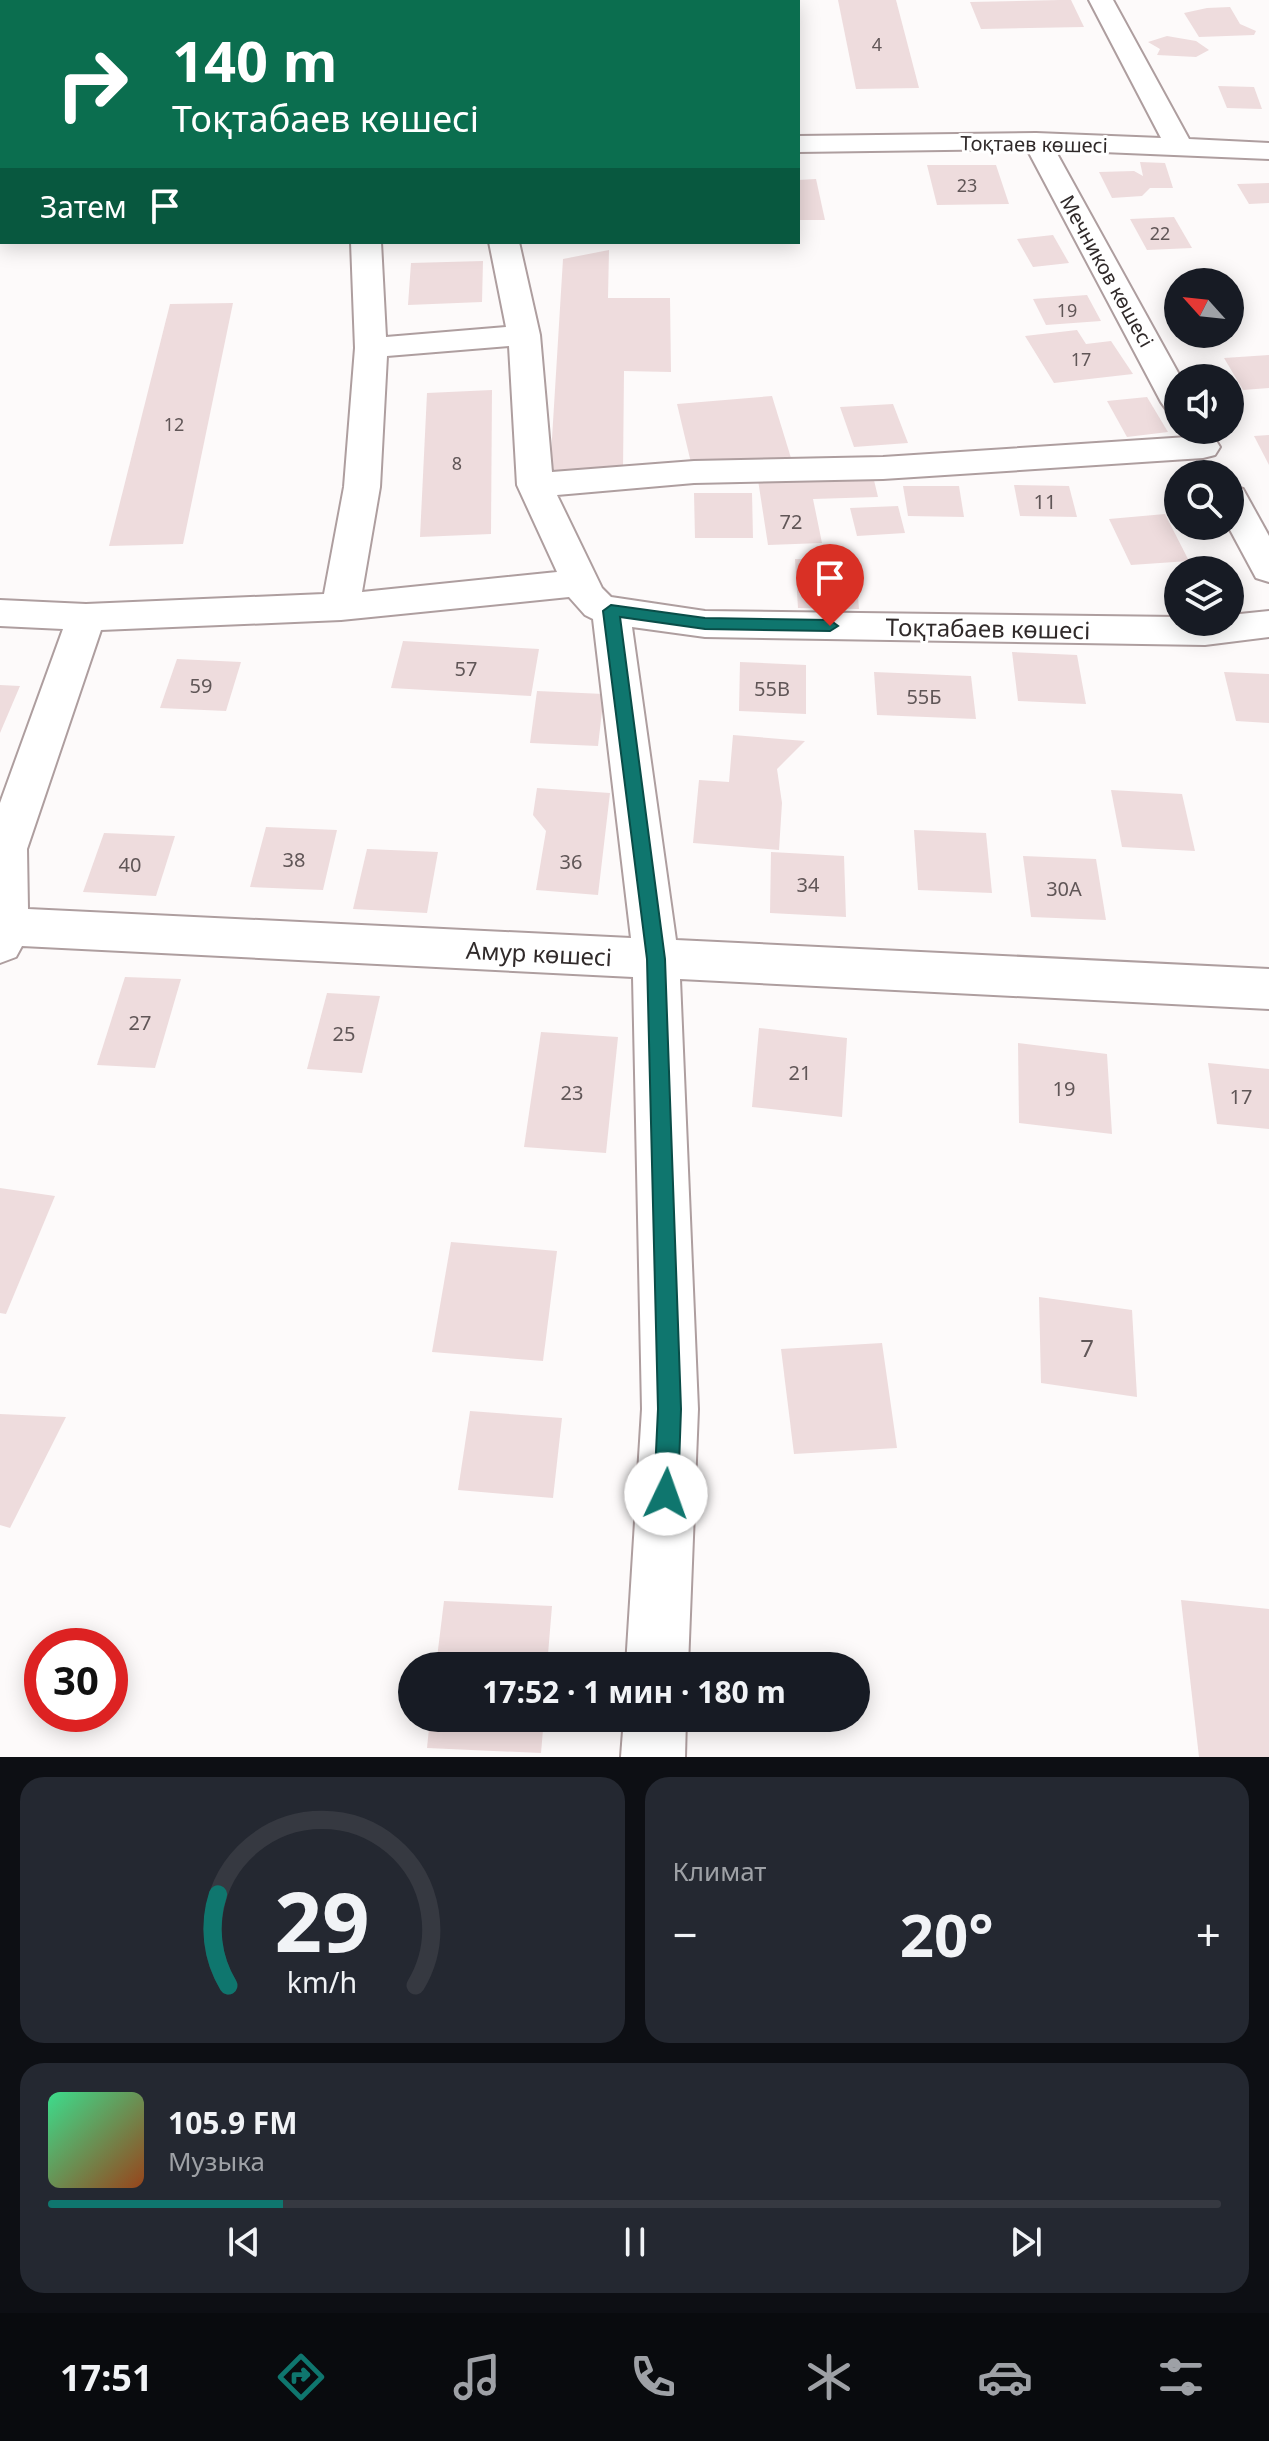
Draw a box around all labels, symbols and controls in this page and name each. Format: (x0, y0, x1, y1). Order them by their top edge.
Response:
text: 140 m (172, 22, 337, 98)
icon: right (40, 32, 144, 136)
house number: 4 (872, 32, 882, 56)
text: Тоқтабаев көшесі (172, 94, 479, 143)
street label: Тоқтаев көшесі (960, 129, 1108, 159)
house number: 23 (957, 173, 977, 197)
icon: arrive (143, 184, 187, 228)
text: Затем (40, 186, 127, 227)
street label: Мечников көшесі (1054, 190, 1160, 352)
house number: 22 (1150, 221, 1170, 245)
north arrow (1164, 268, 1244, 348)
map controls (1164, 268, 1244, 636)
house number: 19 (1057, 298, 1077, 322)
house number: 17 (1071, 347, 1091, 371)
button: sound (1164, 364, 1244, 444)
house number: 12 (164, 412, 184, 436)
house number: 8 (452, 451, 462, 475)
button: search (1164, 460, 1244, 540)
house number: 11 (1034, 488, 1056, 515)
house number: 72 (780, 508, 802, 535)
pin (796, 544, 864, 626)
icon: arrive (808, 556, 852, 600)
button: layers (1164, 556, 1244, 636)
street label: Тоқтабаев көшесі (885, 610, 1091, 646)
house number: 57 (455, 655, 477, 682)
house number: 59 (190, 672, 212, 699)
house number: 55В (754, 675, 790, 702)
house number: 55Б (906, 683, 942, 710)
house number: 38 (283, 846, 305, 873)
house number: 36 (560, 848, 582, 875)
house number: 40 (119, 851, 141, 878)
house number: 34 (797, 871, 820, 898)
house number: 30А (1046, 875, 1082, 902)
street label: Амур көшесі (465, 933, 613, 973)
house number: 27 (129, 1009, 151, 1036)
house number: 25 (333, 1020, 355, 1047)
house number: 21 (789, 1059, 811, 1086)
house number: 19 (1053, 1075, 1075, 1102)
house number: 23 (561, 1079, 583, 1106)
house number: 17 (1230, 1083, 1252, 1110)
house number: 7 (1080, 1331, 1094, 1364)
position arrow (624, 1452, 708, 1536)
speed limit sign: 30 (24, 1628, 128, 1732)
text: 17:52 · 1 мин · 180 m (482, 1671, 786, 1712)
text: Климат (673, 1853, 766, 1889)
text: 29 (275, 1863, 370, 1976)
text: 20° (900, 1893, 994, 1975)
text: − (673, 1904, 698, 1964)
text: + (1196, 1904, 1221, 1964)
text: km/h (287, 1962, 357, 2001)
text: 105.9 FM (168, 2102, 298, 2143)
text: Музыка (168, 2143, 265, 2179)
icon: previous (222, 2220, 266, 2264)
icon: pause (613, 2220, 657, 2264)
icon: next (1004, 2220, 1048, 2264)
icon: directions (273, 2349, 329, 2405)
icon: music (449, 2349, 505, 2405)
icon: phone (625, 2349, 681, 2405)
icon: climate (801, 2349, 857, 2405)
icon: car (977, 2349, 1033, 2405)
icon: filters (1153, 2349, 1209, 2405)
text: 17:51 (60, 2353, 153, 2402)

